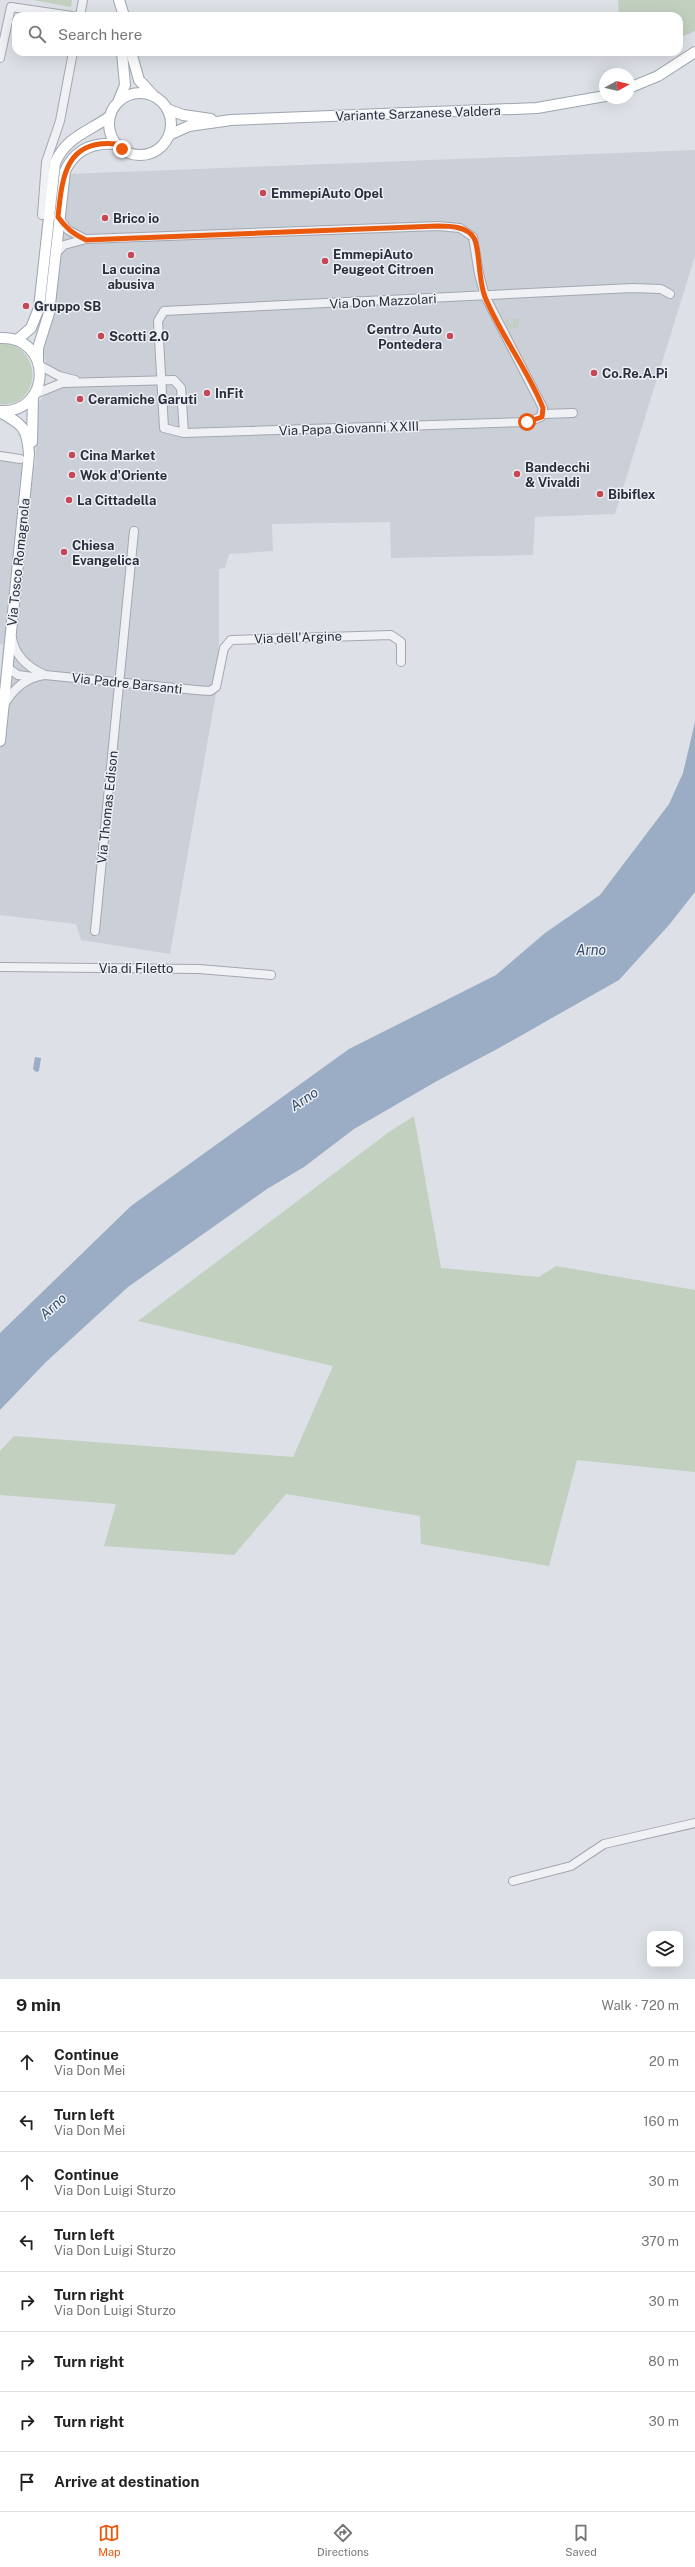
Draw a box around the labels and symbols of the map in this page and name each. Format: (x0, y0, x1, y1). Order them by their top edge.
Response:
north arrow (599, 68, 635, 104)
street label: Variante Sarzanese Valdera (335, 103, 501, 124)
route end (113, 140, 131, 158)
place label: EmmepiAuto Opel (271, 186, 383, 201)
marker: EmmepiAuto Opel (258, 188, 268, 198)
place label: Brico io (113, 211, 159, 226)
marker: Brico io (100, 213, 110, 223)
place label: EmmepiAuto Peugeot Citroen (333, 247, 434, 277)
marker: La cucina abusiva (126, 250, 136, 260)
marker: EmmepiAuto Peugeot Citroen (320, 256, 330, 266)
place label: La cucina abusiva (102, 262, 160, 292)
street label: Via Don Mazzolari (329, 291, 437, 312)
place label: Gruppo SB (34, 299, 101, 314)
marker: Gruppo SB (21, 301, 31, 311)
place label: Centro Auto Pontedera (367, 322, 442, 352)
place label: Scotti 2.0 (109, 329, 169, 344)
marker: Scotti 2.0 (96, 331, 106, 341)
marker: Centro Auto Pontedera (445, 331, 455, 341)
place label: Co.Re.A.Pi (602, 366, 668, 381)
marker: Co.Re.A.Pi (589, 368, 599, 378)
place label: InFit (215, 386, 244, 401)
marker: InFit (202, 388, 212, 398)
place label: Ceramiche Garuti (88, 392, 197, 407)
marker: Ceramiche Garuti (75, 394, 85, 404)
route start (518, 413, 536, 431)
street label: Via Papa Giovanni XXIII (279, 419, 419, 438)
place label: Cina Market (80, 448, 155, 463)
marker: Cina Market (67, 450, 77, 460)
place label: Bandecchi & Vivaldi (525, 460, 590, 490)
place label: Wok d'Oriente (80, 468, 167, 483)
marker: Bandecchi & Vivaldi (512, 469, 522, 479)
marker: Wok d'Oriente (67, 470, 77, 480)
place label: Bibiflex (608, 487, 656, 502)
marker: Bibiflex (595, 489, 605, 499)
place label: La Cittadella (77, 493, 156, 508)
marker: La Cittadella (64, 495, 74, 505)
street label: Via Tosco Romagnola (4, 497, 33, 627)
place label: Chiesa Evangelica (72, 538, 139, 568)
marker: Chiesa Evangelica (59, 547, 69, 557)
street label: Via dell'Argine (254, 628, 342, 647)
street label: Via Padre Barsanti (71, 670, 183, 697)
street label: Via Thomas Edison (94, 750, 121, 864)
water label: Arno (576, 942, 607, 958)
street label: Via di Filetto (99, 961, 173, 976)
water label: Arno (287, 1084, 321, 1114)
water label: Arno (36, 1290, 70, 1322)

